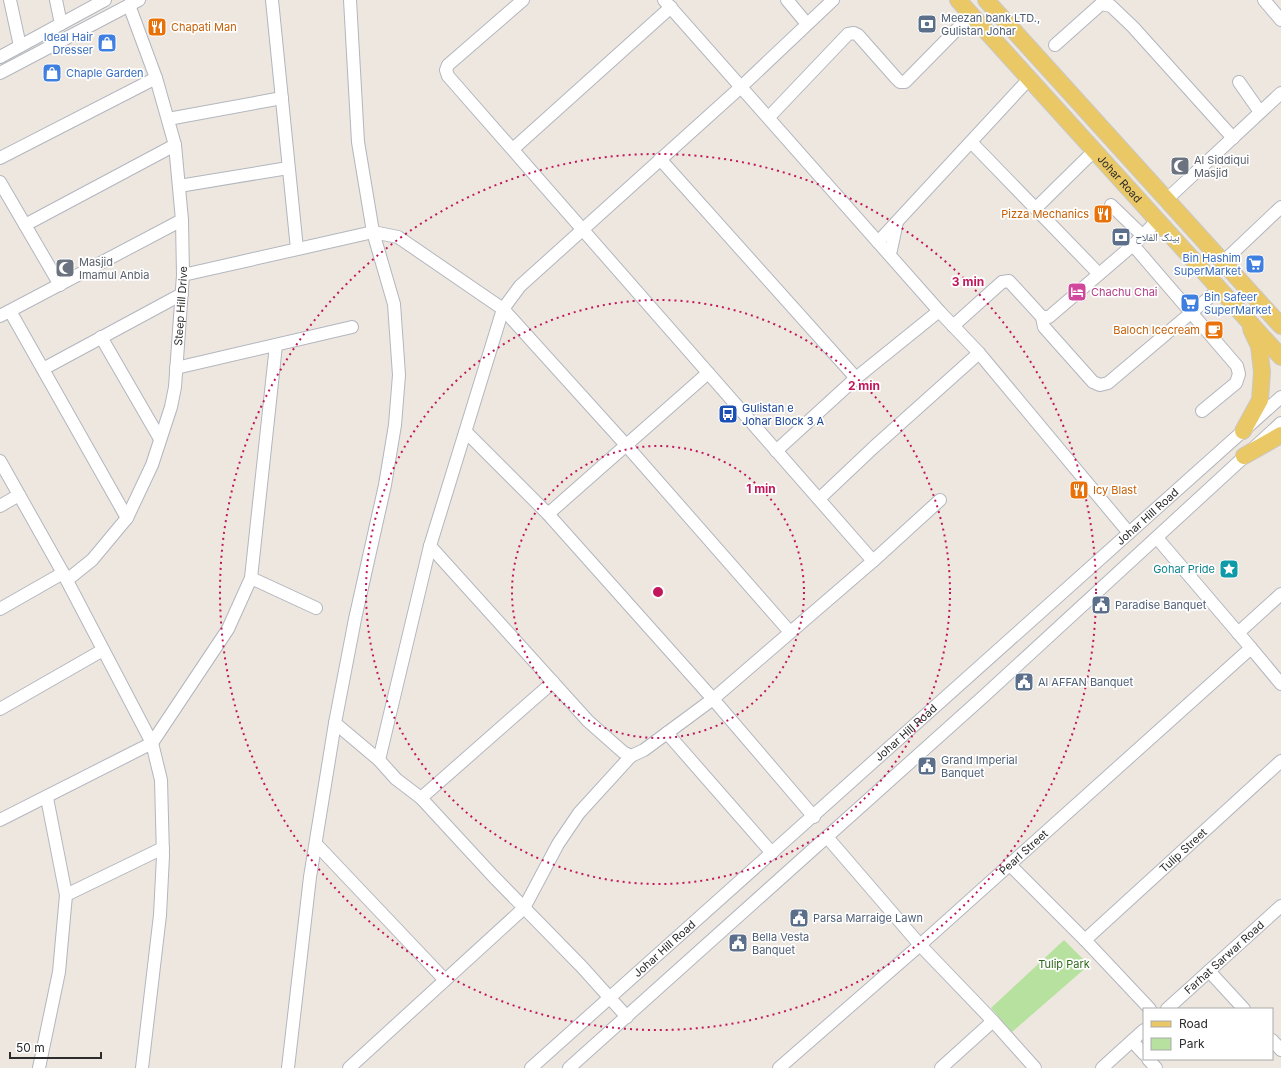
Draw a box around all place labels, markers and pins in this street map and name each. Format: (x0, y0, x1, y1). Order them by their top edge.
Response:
place label: Meezan bank LTD., Gulistan Johar (941, 11, 1040, 38)
bank icon: Meezan bank LTD., Gulistan Johar (916, 13, 938, 35)
restaurant icon: Chapati Man (146, 16, 168, 38)
place label: Chapati Man (171, 20, 237, 34)
place label: Ideal Hair Dresser (44, 30, 93, 57)
shop icon: Ideal Hair Dresser (96, 32, 118, 54)
shop icon: Chaple Garden (41, 62, 63, 84)
place label: Chaple Garden (66, 66, 144, 80)
place label: Al Siddiqui Masjid (1194, 153, 1249, 180)
mosque icon: Al Siddiqui Masjid (1169, 155, 1191, 177)
restaurant icon: Pizza Mechanics (1092, 203, 1114, 225)
place label: Pizza Mechanics (1001, 207, 1089, 221)
bank icon: بینک الفلاح (1110, 226, 1132, 248)
place label: بینک الفلاح (1135, 230, 1180, 244)
place label: Bin Hashim SuperMarket (1174, 251, 1241, 278)
supermarket icon: Bin Hashim SuperMarket (1244, 253, 1266, 275)
place label: Masjid Imamul Anbia (79, 255, 149, 282)
mosque icon: Masjid Imamul Anbia (54, 257, 76, 279)
hotel icon: Chachu Chai (1066, 281, 1088, 303)
place label: Chachu Chai (1091, 285, 1157, 299)
place label: Bin Safeer SuperMarket (1204, 290, 1272, 317)
supermarket icon: Bin Safeer SuperMarket (1179, 292, 1201, 314)
cafe icon: Baloch Icecream (1203, 319, 1225, 341)
place label: Baloch Icecream (1113, 323, 1200, 337)
place label: Gulistan e Johar Block 3 A (742, 401, 825, 428)
bus stop icon: Gulistan e Johar Block 3 A (717, 403, 739, 425)
restaurant icon: Icy Blast (1068, 479, 1090, 501)
place label: Icy Blast (1093, 483, 1137, 497)
place icon: Gohar Pride (1218, 558, 1240, 580)
place label: Gohar Pride (1153, 562, 1215, 576)
centre of rings (651, 585, 665, 599)
public building icon: Paradise Banquet (1090, 594, 1112, 616)
place label: Paradise Banquet (1115, 598, 1207, 612)
public building icon: Al AFFAN Banquet (1013, 671, 1035, 693)
place label: Al AFFAN Banquet (1038, 675, 1133, 689)
place label: Grand Imperial Banquet (941, 753, 1017, 780)
public building icon: Grand Imperial Banquet (916, 755, 938, 777)
public building icon: Parsa Marraige Lawn (788, 907, 810, 929)
place label: Parsa Marraige Lawn (813, 911, 923, 925)
place label: Bella Vesta Banquet (752, 930, 809, 957)
public building icon: Bella Vesta Banquet (727, 932, 749, 954)

